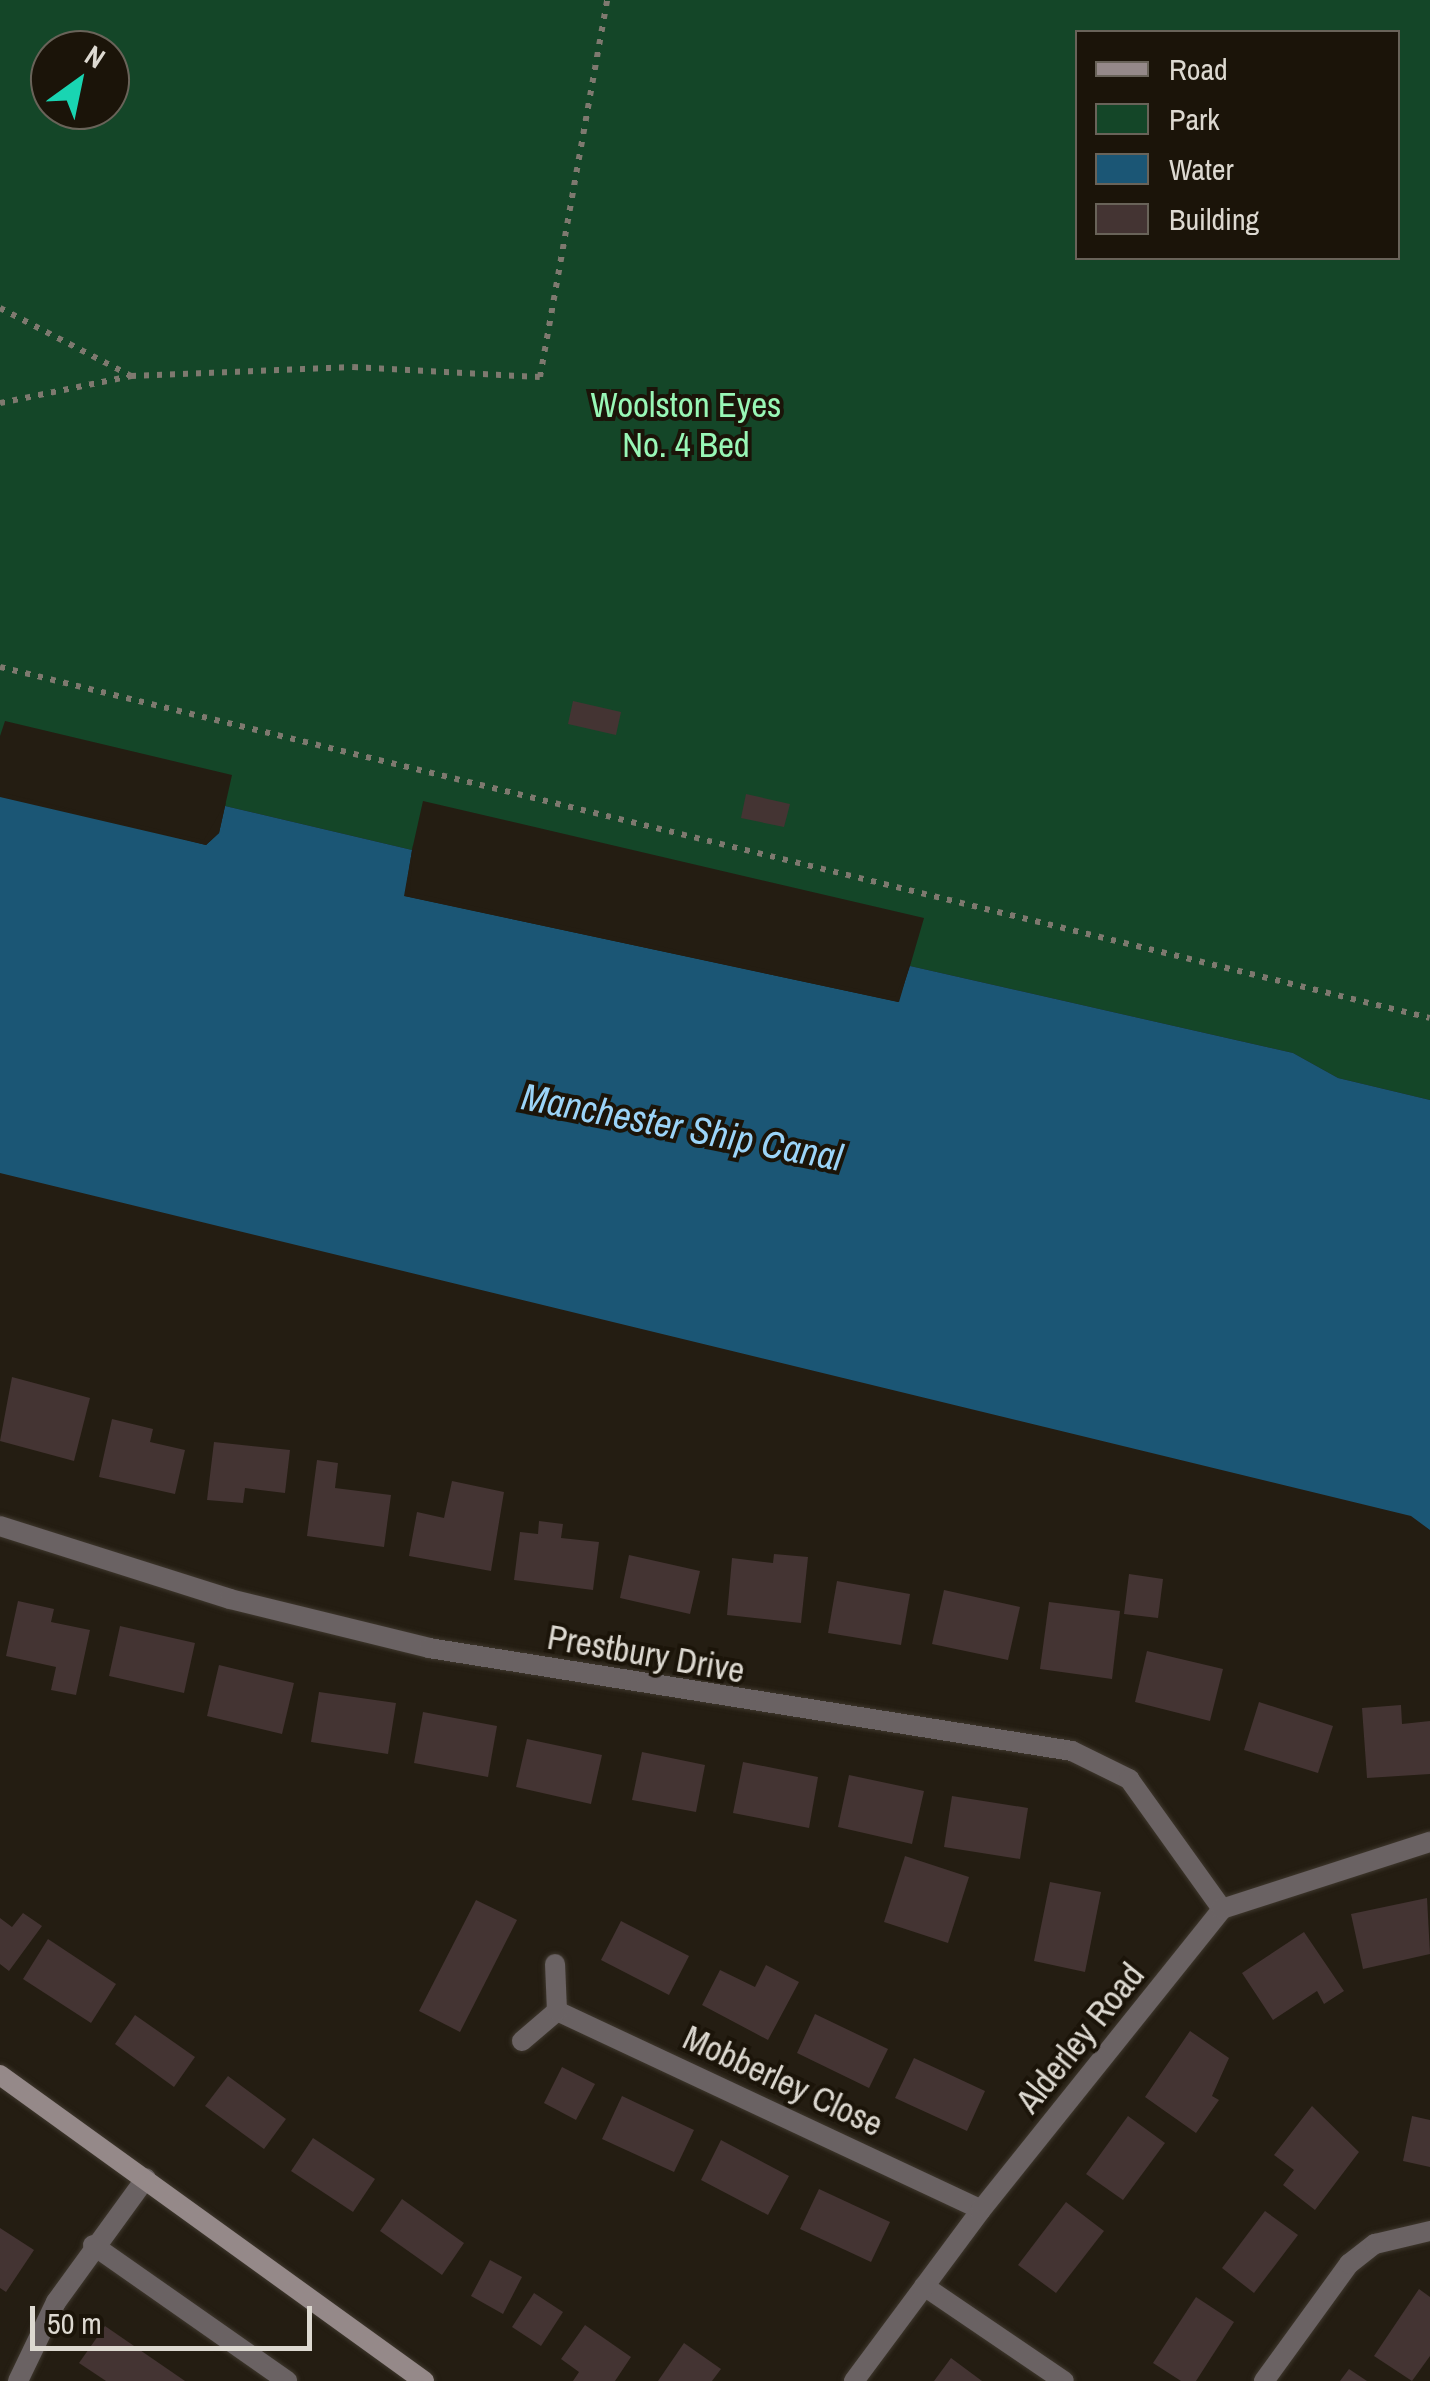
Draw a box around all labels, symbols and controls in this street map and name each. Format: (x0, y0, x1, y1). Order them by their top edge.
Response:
north arrow (30, 30, 130, 130)
legend (1075, 30, 1400, 260)
text: N (78, 36, 113, 77)
text: Road (1169, 49, 1228, 89)
text: Park (1169, 99, 1220, 139)
text: Water (1169, 149, 1234, 189)
text: Building (1169, 199, 1259, 239)
park label: Woolston Eyes No. 4 Bed (591, 384, 781, 466)
water label: Manchester Ship Canal (518, 1074, 846, 1180)
street label: Prestbury Drive (544, 1616, 748, 1692)
street label: Alderley Road (1007, 1955, 1153, 2121)
street label: Mobberley Close (677, 2016, 889, 2146)
scale bar (35, 2286, 318, 2348)
text: 50 m (47, 2303, 102, 2343)

